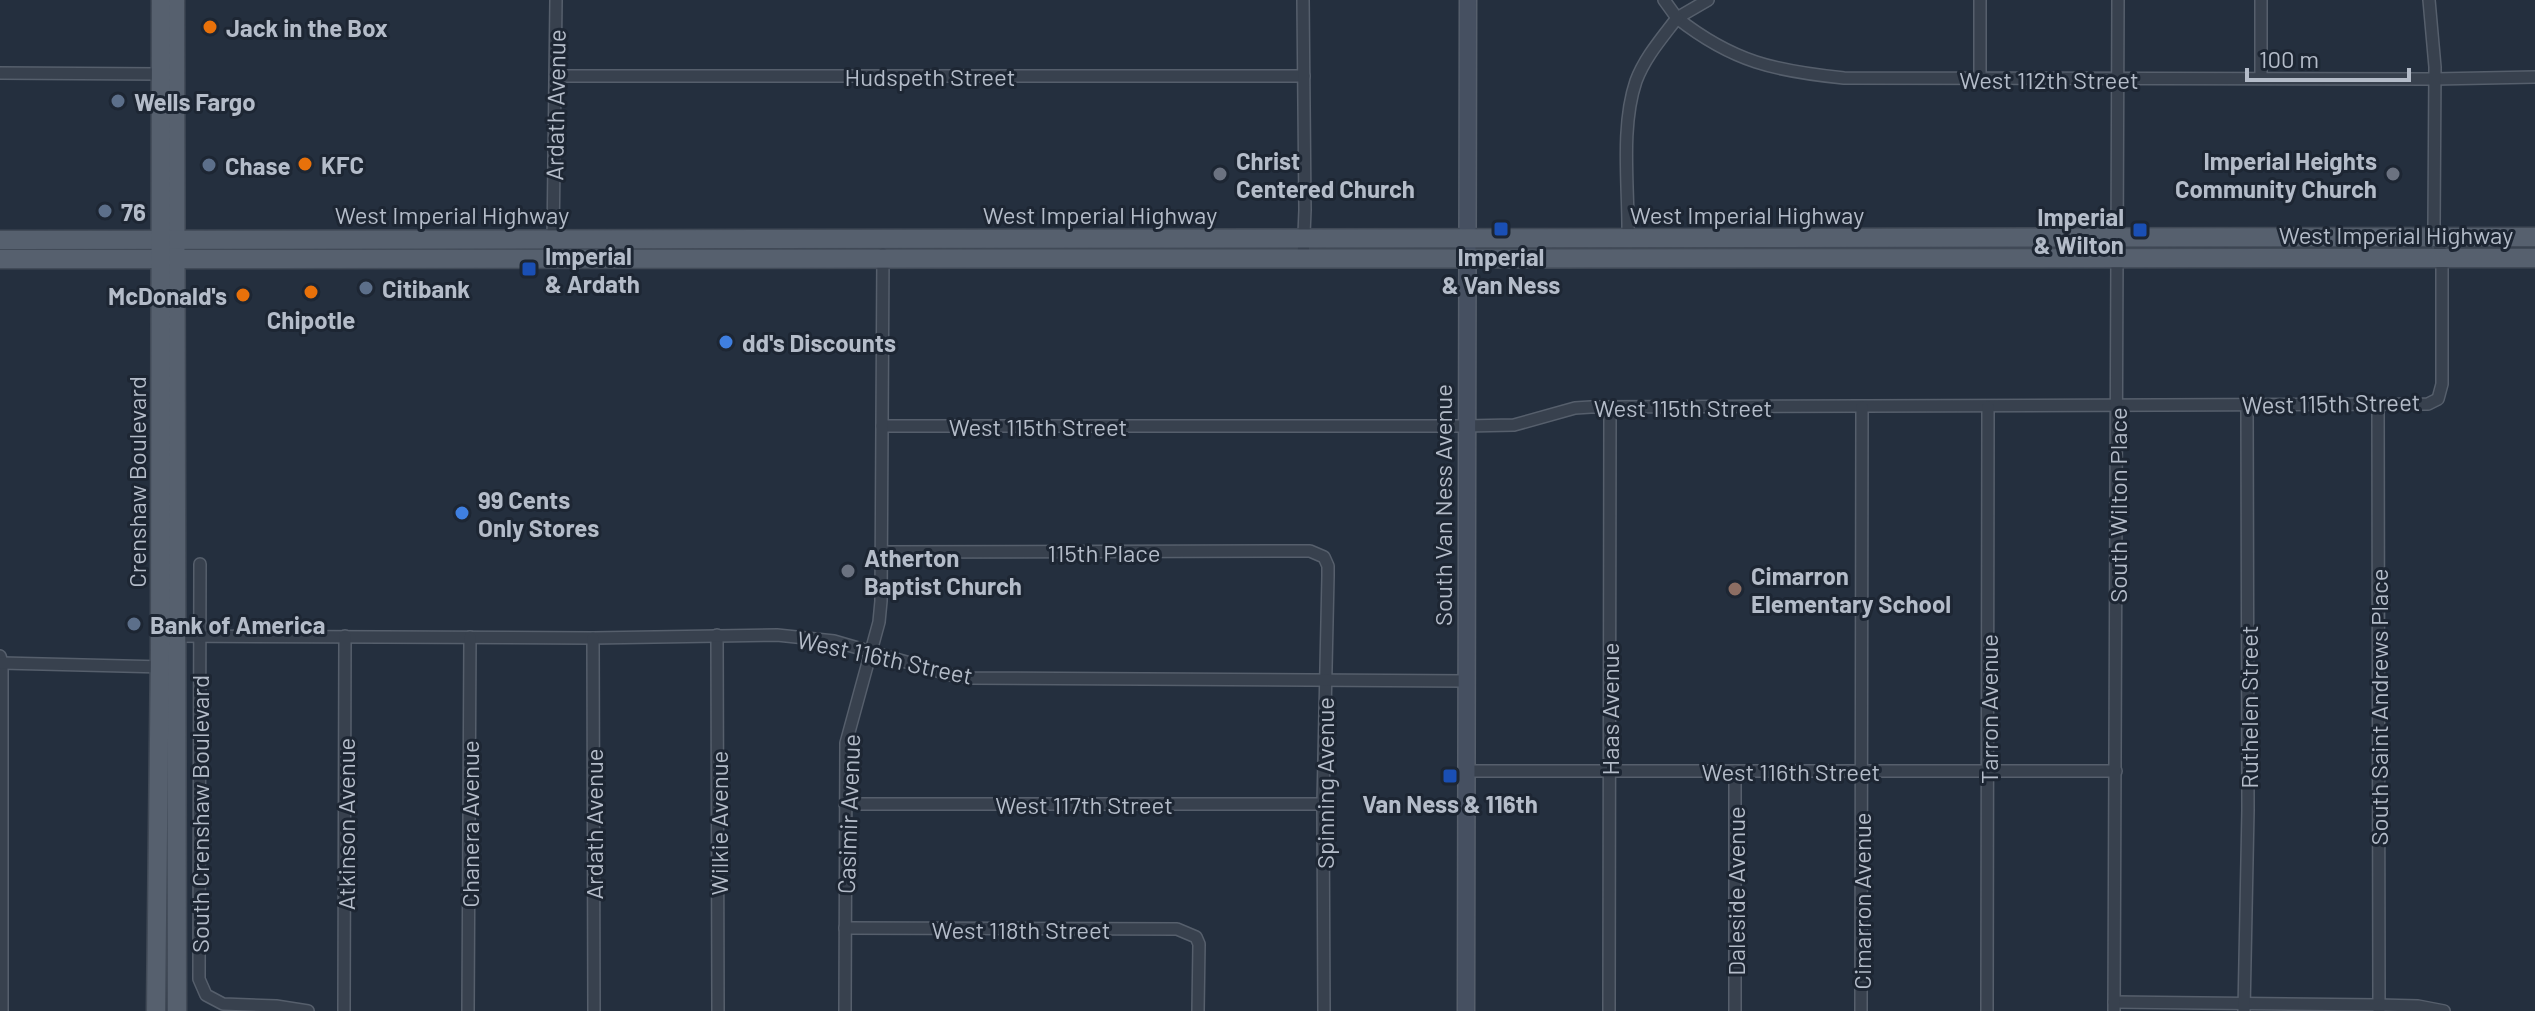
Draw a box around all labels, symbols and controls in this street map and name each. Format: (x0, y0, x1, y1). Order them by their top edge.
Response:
place label: Jack in the Box (226, 13, 388, 42)
marker: Jack in the Box (201, 18, 219, 36)
street label: Ardath Avenue (539, 29, 571, 181)
scale bar (2247, 32, 2409, 82)
text: 100 m (2259, 44, 2319, 73)
street label: Hudspeth Street (845, 62, 1015, 91)
street label: West 112th Street (1959, 65, 2139, 94)
place label: Wells Fargo (134, 87, 256, 116)
marker: Wells Fargo (109, 92, 127, 110)
place label: Christ Centered Church (1236, 146, 1415, 203)
place label: Imperial Heights Community Church (2175, 146, 2377, 203)
place label: KFC (321, 150, 364, 179)
place label: Chase (225, 151, 291, 180)
marker: KFC (296, 155, 314, 173)
marker: Chase (200, 156, 218, 174)
marker: Christ Centered Church (1211, 165, 1229, 183)
marker: Imperial Heights Community Church (2384, 165, 2402, 183)
place label: 76 (121, 197, 146, 226)
street label: West Imperial Highway (335, 200, 569, 229)
street label: West Imperial Highway (983, 200, 1217, 229)
street label: West Imperial Highway (1630, 200, 1864, 229)
marker: 76 (96, 202, 114, 220)
place label: Imperial & Wilton (2034, 202, 2124, 259)
marker: Imperial & Van Ness (1492, 220, 1510, 238)
street label: West Imperial Highway (2279, 220, 2513, 249)
marker: Imperial & Wilton (2131, 221, 2149, 239)
place label: Imperial & Ardath (545, 241, 640, 298)
place label: Imperial & Van Ness (1442, 242, 1560, 299)
marker: Imperial & Ardath (520, 260, 538, 278)
place label: Citibank (382, 274, 470, 303)
marker: Citibank (357, 279, 375, 297)
place label: McDonald's (108, 281, 227, 310)
marker: Chipotle (302, 283, 320, 301)
marker: McDonald's (234, 286, 252, 304)
place label: Chipotle (267, 305, 355, 334)
place label: dd's Discounts (742, 328, 896, 357)
marker: dd's Discounts (717, 333, 735, 351)
street label: Crenshaw Boulevard (122, 376, 151, 588)
street label: South Van Ness Avenue (1428, 384, 1457, 626)
street label: West 115th Street (2241, 387, 2421, 419)
street label: West 115th Street (1594, 393, 1772, 422)
street label: South Wilton Place (2103, 407, 2132, 603)
street label: West 115th Street (949, 412, 1127, 441)
place label: 99 Cents Only Stores (478, 485, 599, 542)
marker: 99 Cents Only Stores (453, 504, 471, 522)
street label: 115th Place (1048, 538, 1160, 567)
place label: Atherton Baptist Church (864, 543, 1022, 600)
place label: Cimarron Elementary School (1751, 561, 1951, 618)
marker: Atherton Baptist Church (839, 562, 857, 580)
street label: South Saint Andrews Place (2364, 569, 2393, 845)
marker: Cimarron Elementary School (1726, 580, 1744, 598)
place label: Bank of America (150, 610, 325, 639)
marker: Bank of America (125, 615, 143, 633)
street label: West 116th Street (795, 624, 975, 690)
street label: Ruthelen Street (2234, 625, 2263, 789)
street label: Tarron Avenue (1974, 634, 2003, 784)
street label: Haas Avenue (1595, 643, 1624, 775)
street label: South Crenshaw Boulevard (185, 675, 214, 953)
street label: Spinning Avenue (1310, 697, 1339, 869)
street label: Casimir Avenue (831, 733, 865, 895)
street label: Atkinson Avenue (331, 738, 360, 910)
street label: Chanera Avenue (455, 740, 484, 908)
street label: Ardath Avenue (579, 748, 608, 900)
street label: Wilkie Avenue (704, 751, 733, 895)
street label: West 116th Street (1702, 757, 1880, 786)
marker: Van Ness & 116th (1441, 767, 1459, 785)
place label: Van Ness & 116th (1362, 789, 1538, 818)
street label: West 117th Street (995, 790, 1173, 819)
street label: Daleside Avenue (1721, 806, 1750, 976)
street label: Cimarron Avenue (1847, 812, 1876, 990)
street label: West 118th Street (932, 915, 1110, 944)

